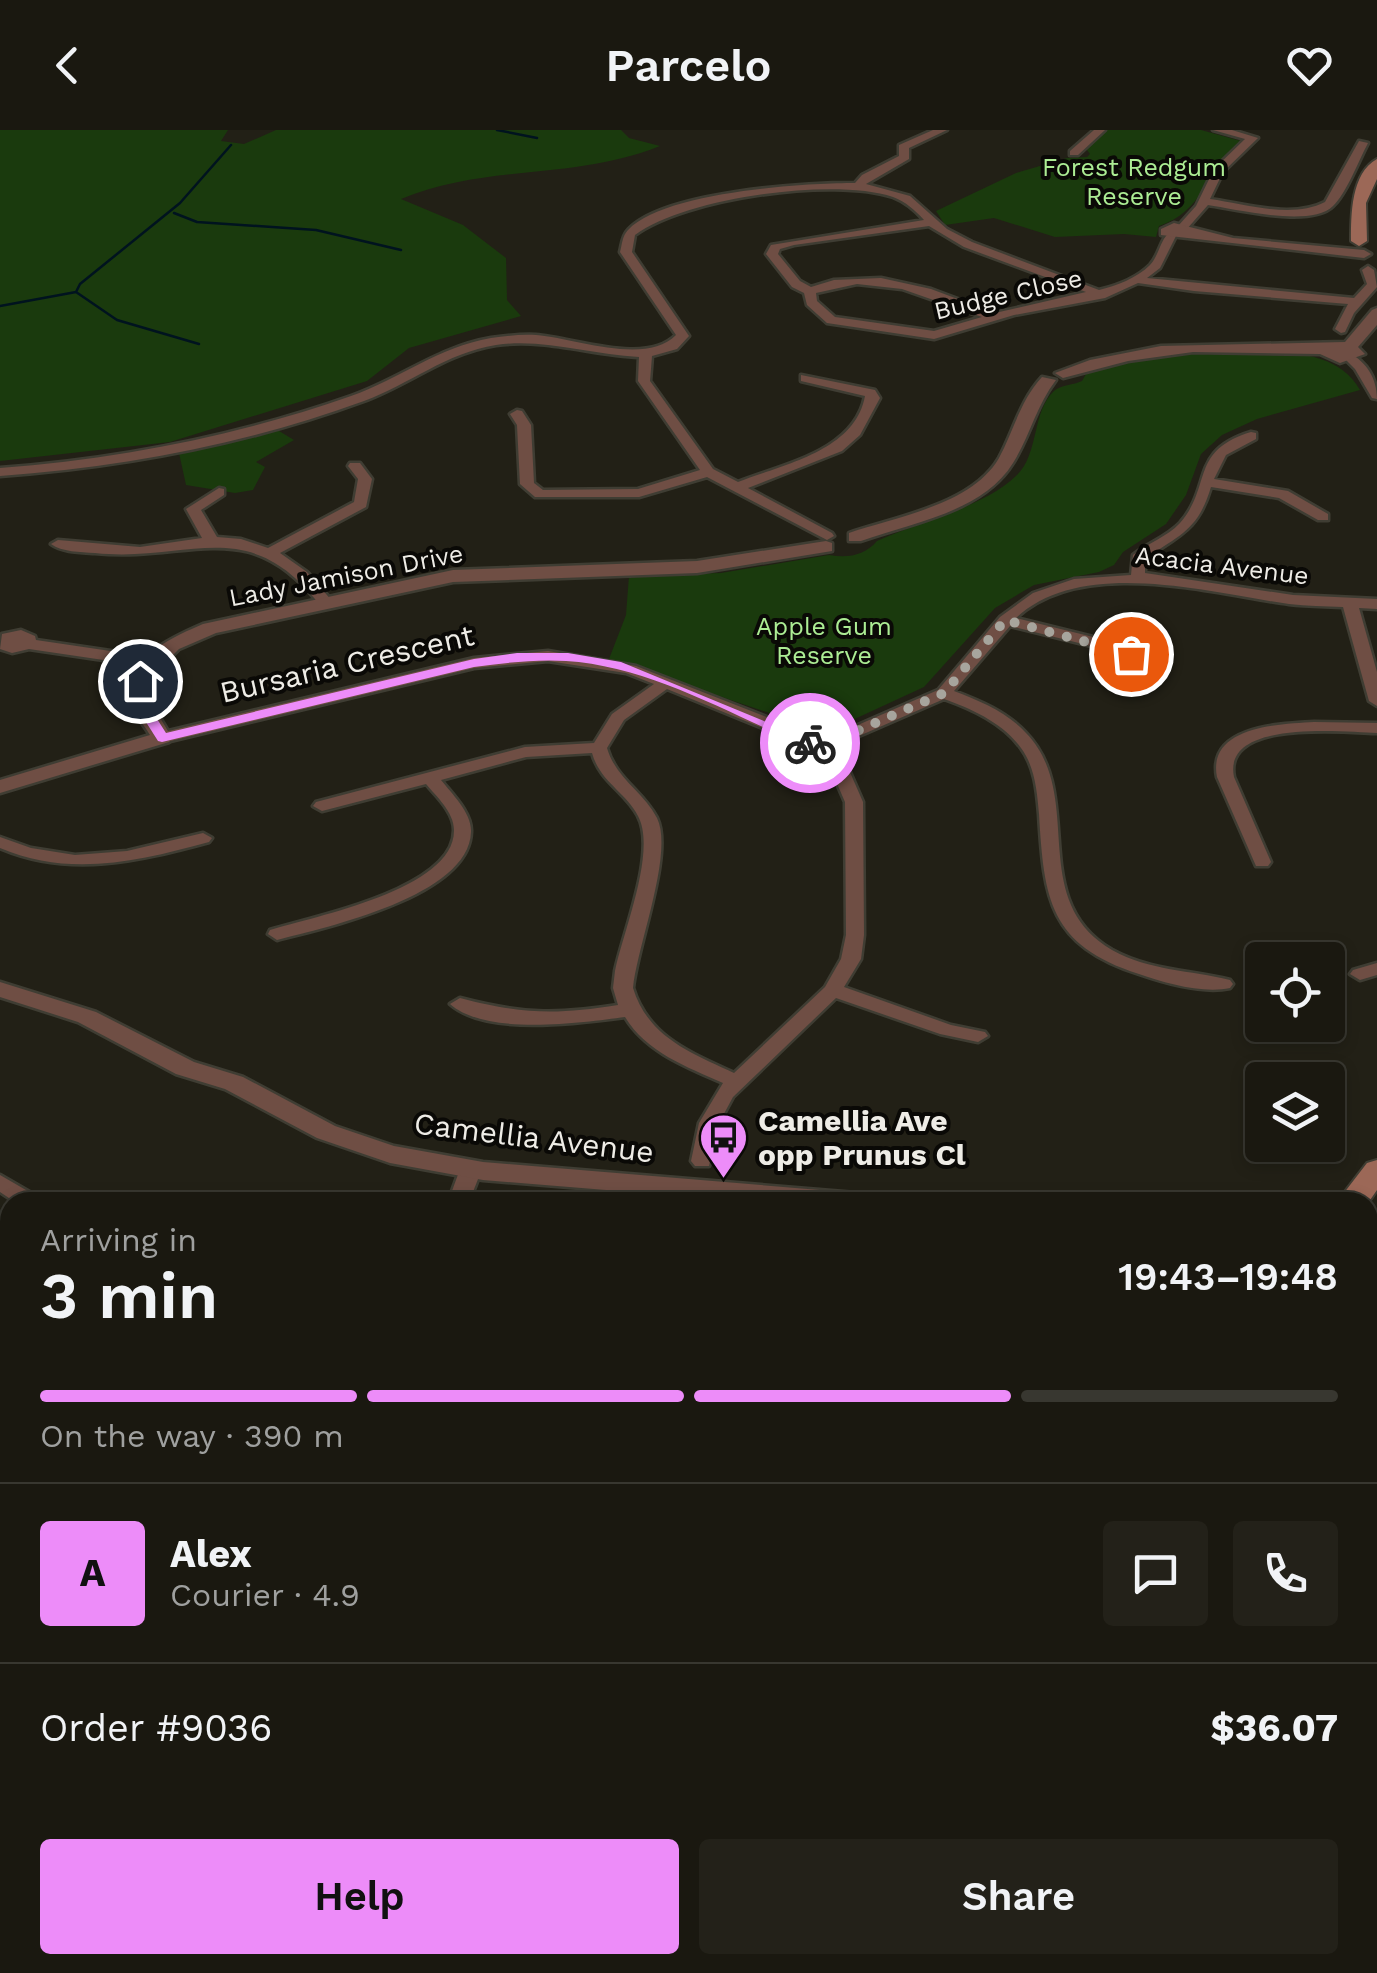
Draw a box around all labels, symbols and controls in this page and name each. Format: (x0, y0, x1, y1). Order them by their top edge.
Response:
icon: back (40, 38, 95, 93)
icon: heart (1282, 38, 1337, 93)
text: Parcelo (605, 39, 772, 92)
park label: Forest Redgum Reserve (1042, 153, 1226, 211)
street label: Budge Close (931, 263, 1085, 326)
street label: Lady Jamison Drive (227, 539, 466, 612)
street label: Acacia Avenue (1134, 540, 1310, 591)
park label: Apple Gum Reserve (756, 612, 892, 670)
pin (1089, 612, 1174, 697)
street label: Bursaria Crescent (216, 617, 478, 710)
icon: bag (1104, 627, 1159, 682)
pin (98, 639, 183, 724)
icon: home (113, 654, 168, 709)
courier (760, 693, 860, 793)
icon: bike (783, 716, 838, 771)
map controls (1245, 942, 1345, 1162)
button: locate (1245, 942, 1345, 1042)
button: layers (1245, 1062, 1345, 1162)
place label: Camellia Ave opp Prunus Cl (758, 1103, 966, 1172)
street label: Camellia Avenue (412, 1105, 656, 1170)
bus stop icon: Camellia Ave opp Prunus Cl (697, 1112, 749, 1180)
text: Arriving in (40, 1221, 197, 1259)
text: 19:43–19:48 (1118, 1255, 1338, 1299)
text: 3 min (40, 1258, 218, 1334)
text: On the way · 390 m (40, 1417, 344, 1455)
button: chat (1103, 1521, 1208, 1626)
button: phone (1233, 1521, 1338, 1626)
text: Alex (170, 1532, 252, 1576)
text: A (80, 1551, 105, 1595)
text: Courier · 4.9 (170, 1576, 360, 1614)
text: Order #9036 (40, 1706, 272, 1750)
text: $36.07 (1210, 1706, 1338, 1750)
button: Help (40, 1839, 679, 1954)
button: Share (699, 1839, 1338, 1954)

